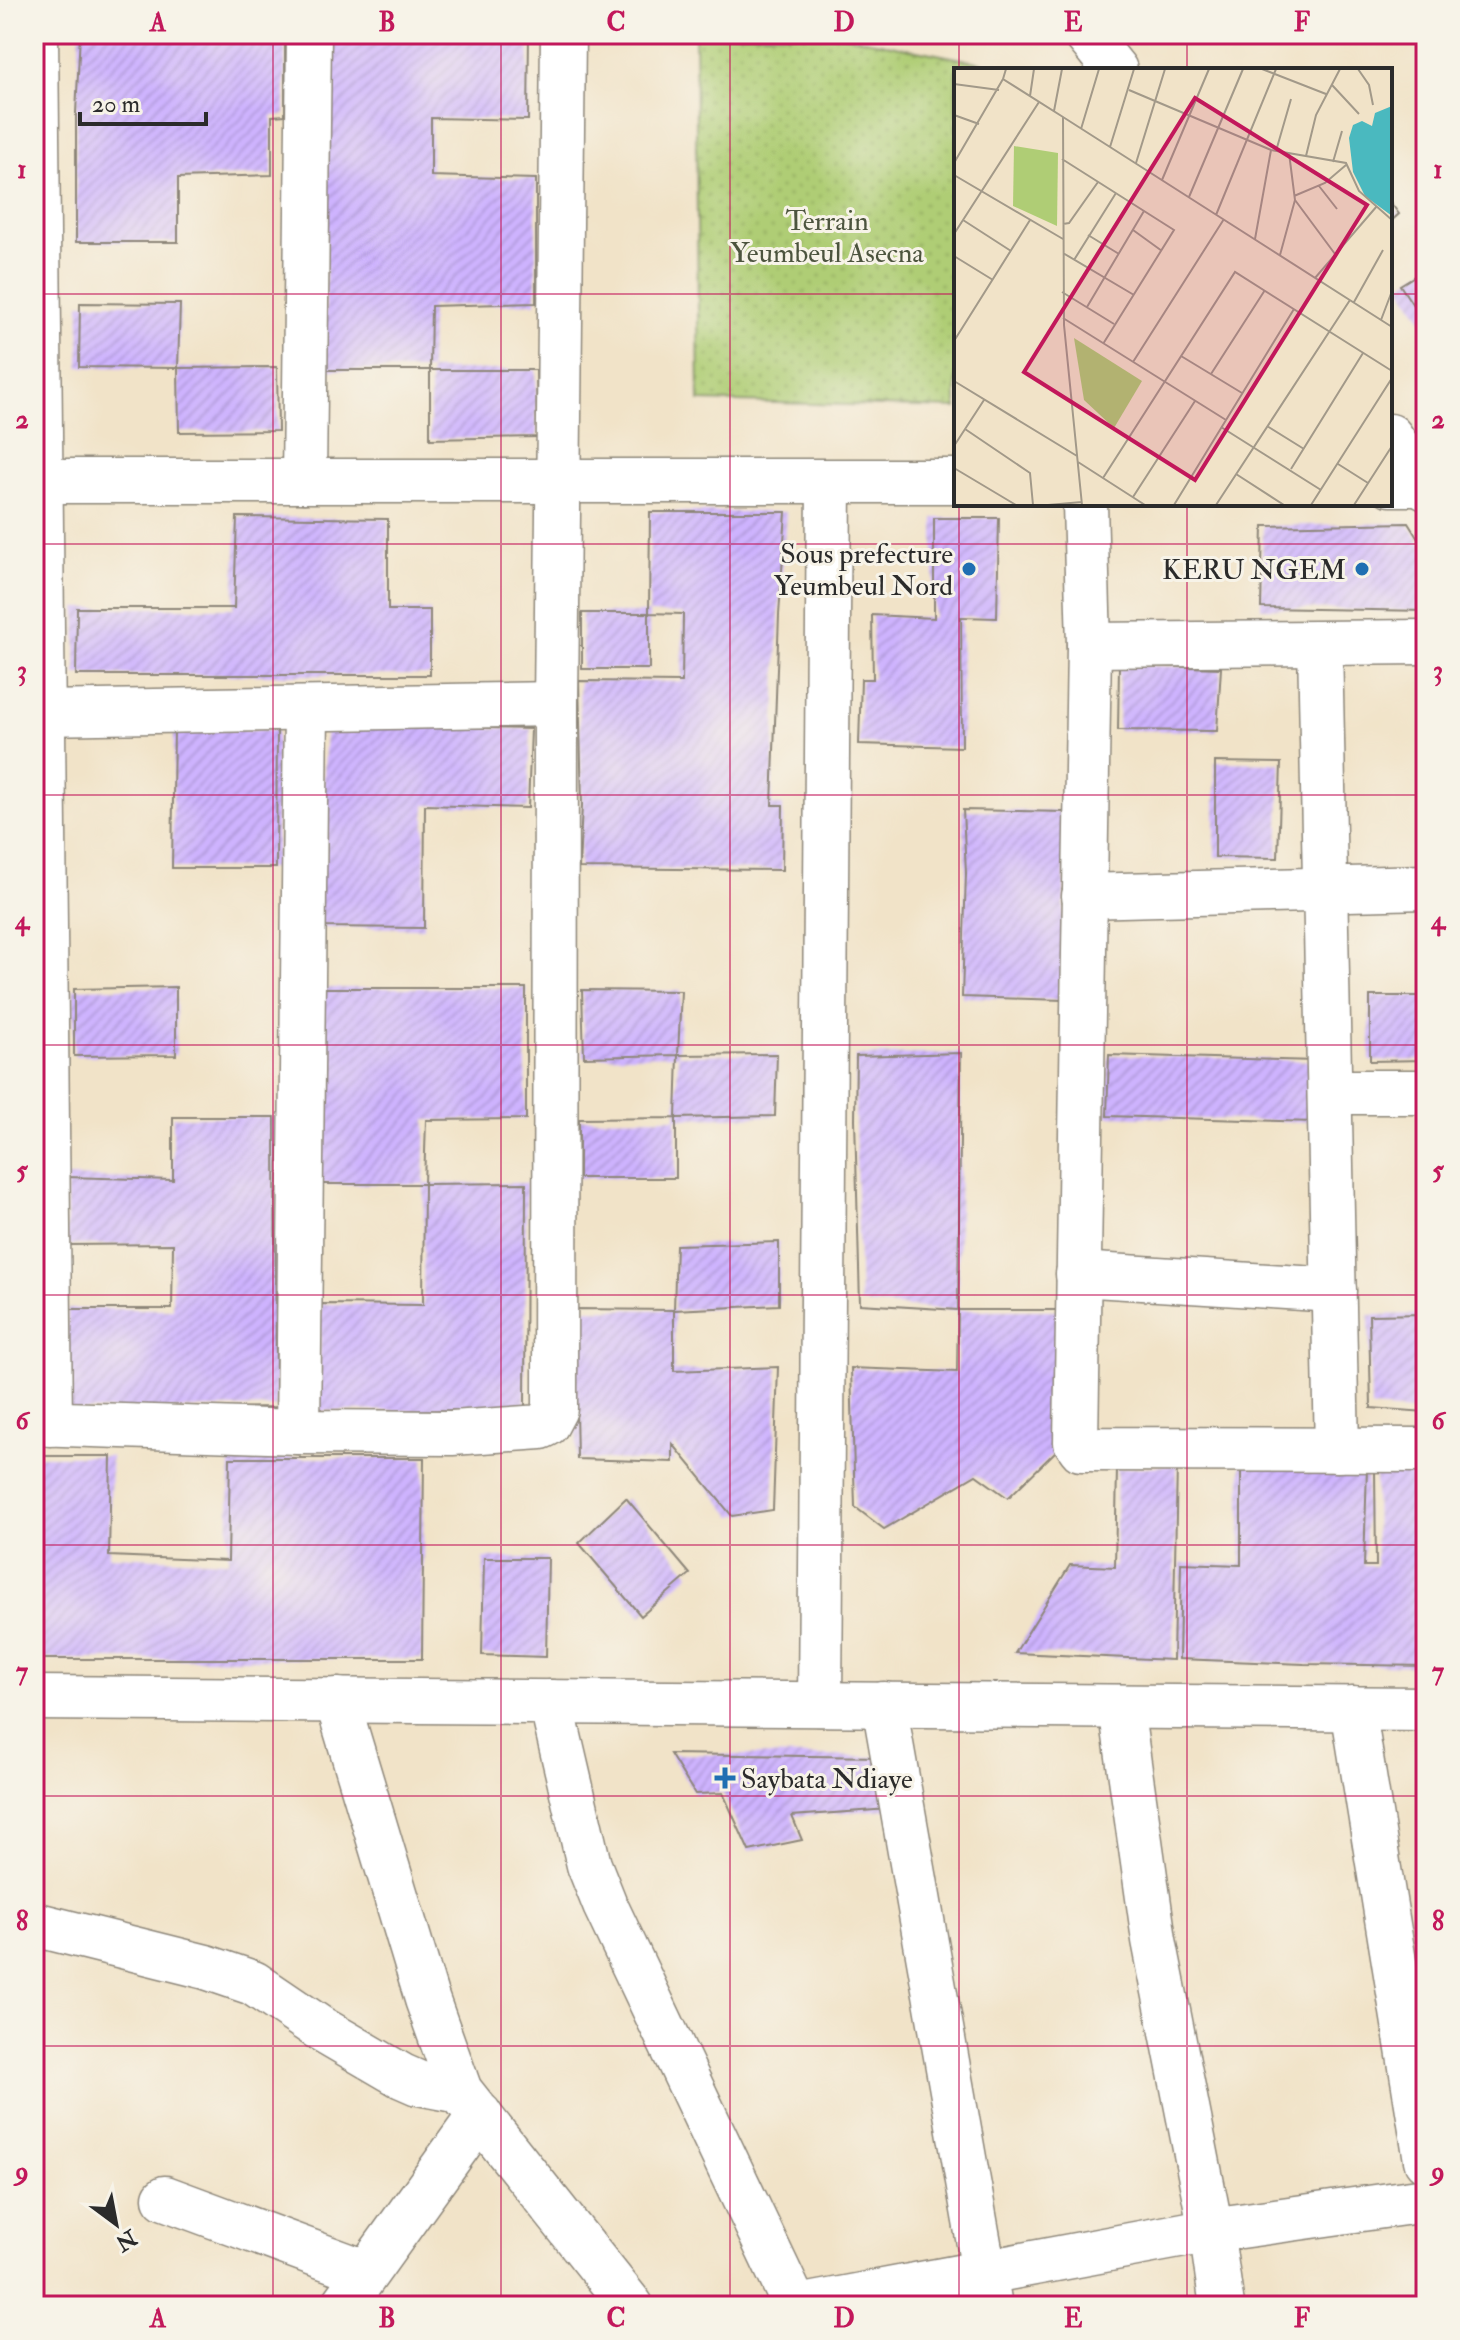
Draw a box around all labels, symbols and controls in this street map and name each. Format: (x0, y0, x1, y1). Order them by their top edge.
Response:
text: A (149, 7, 167, 39)
text: B (378, 7, 396, 39)
text: C (606, 7, 626, 39)
text: D (833, 7, 855, 39)
text: E (1064, 7, 1083, 39)
text: F (1294, 7, 1311, 39)
inset map (954, 68, 1392, 506)
scale bar (80, 76, 206, 126)
text: 20 m (92, 89, 141, 120)
text: 1 (17, 154, 27, 186)
text: 1 (1433, 154, 1443, 186)
park label: Terrain Yeumbeul Asecna (730, 204, 924, 271)
text: 2 (15, 404, 29, 436)
text: 2 (1431, 404, 1445, 436)
place label: Sous prefecture Yeumbeul Nord (774, 537, 953, 604)
place label: KERU NGEM (1162, 553, 1346, 588)
marker: Sous prefecture Yeumbeul Nord (960, 560, 978, 578)
marker: KERU NGEM (1353, 560, 1371, 578)
text: 3 (17, 655, 27, 687)
text: 3 (1433, 655, 1443, 687)
text: 4 (14, 905, 31, 937)
text: 4 (1430, 905, 1447, 937)
text: 5 (16, 1155, 28, 1187)
text: 5 (1432, 1155, 1444, 1187)
text: 6 (15, 1405, 30, 1437)
text: 6 (1431, 1405, 1446, 1437)
text: 7 (16, 1656, 28, 1688)
text: 7 (1432, 1656, 1444, 1688)
place label: Saybata Ndiaye (741, 1762, 913, 1797)
marker: Saybata Ndiaye (716, 1769, 734, 1787)
text: 8 (16, 1906, 28, 1938)
text: 8 (1432, 1906, 1444, 1938)
text: 9 (12, 2156, 29, 2188)
text: 9 (1428, 2156, 1445, 2188)
north arrow (76, 2184, 156, 2264)
text: N (110, 2222, 143, 2257)
text: A (149, 2303, 167, 2335)
text: B (378, 2303, 396, 2335)
text: C (606, 2303, 626, 2335)
text: D (833, 2303, 855, 2335)
text: E (1064, 2303, 1083, 2335)
text: F (1294, 2303, 1311, 2335)

